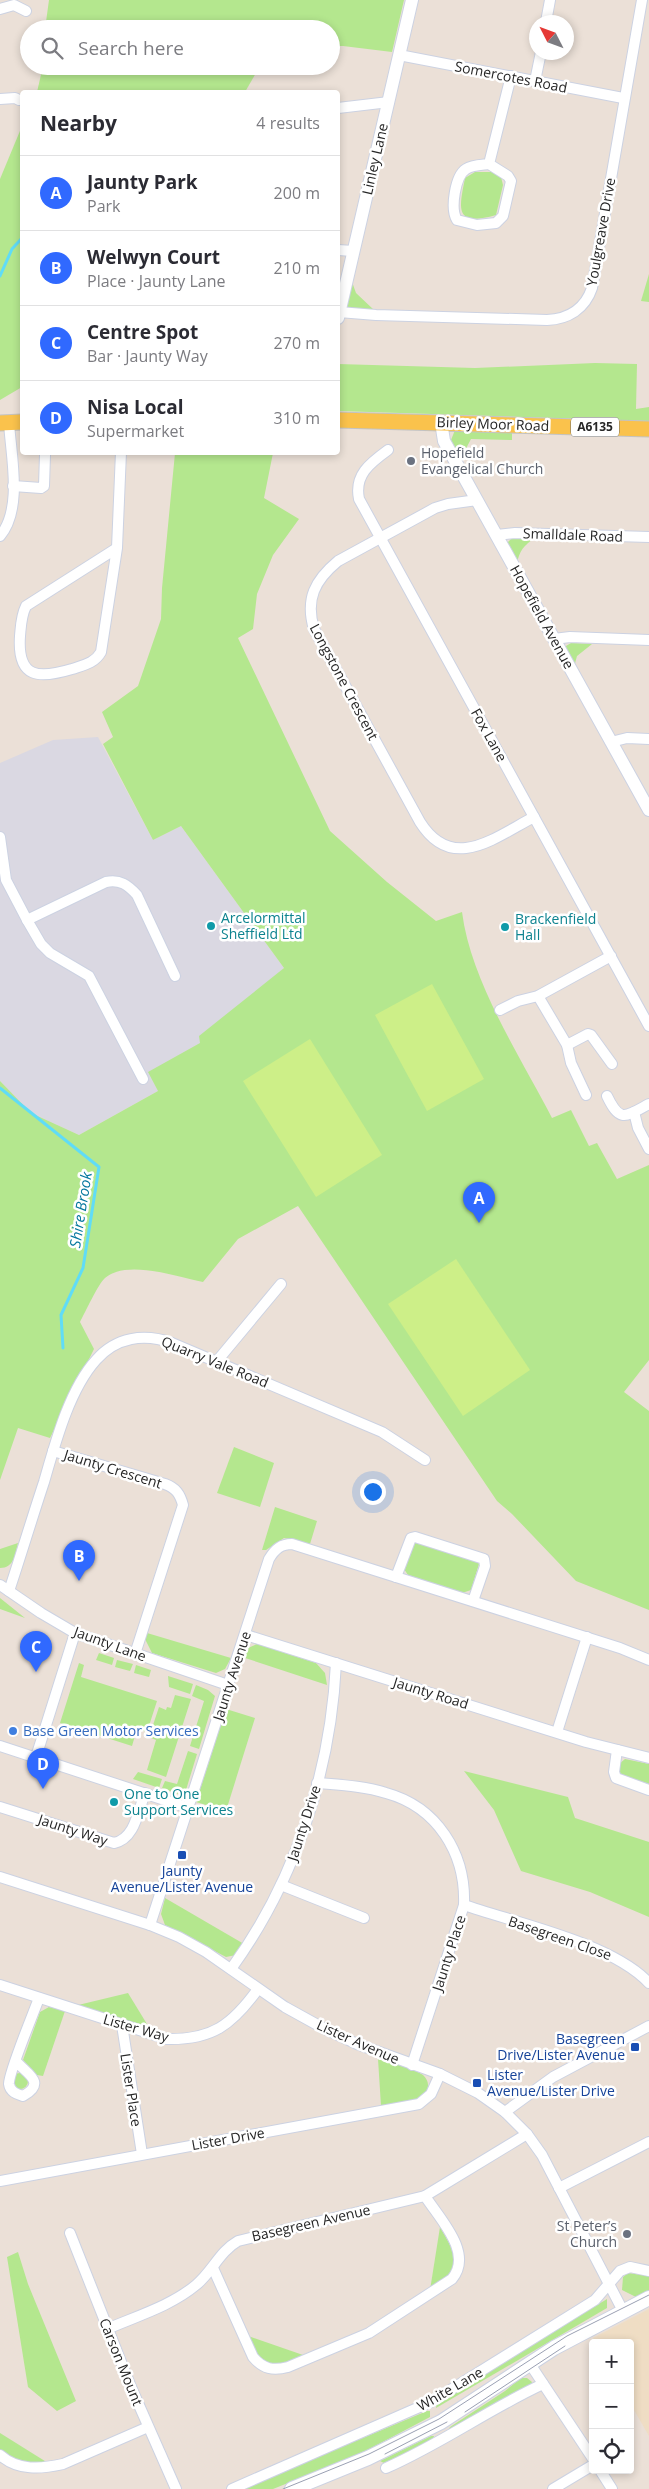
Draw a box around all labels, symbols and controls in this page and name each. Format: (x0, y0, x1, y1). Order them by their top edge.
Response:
north arrow (529, 15, 574, 60)
search box (20, 20, 340, 75)
icon: search (38, 34, 66, 62)
text: Search here (78, 35, 184, 61)
street label: Somercotes Road (453, 56, 569, 97)
text: Nearby (40, 109, 117, 137)
text: 4 results (256, 112, 320, 134)
street label: Linley Lane (357, 121, 392, 197)
text: Jaunty Park (87, 169, 198, 195)
street label: Youlgreave Drive (582, 176, 619, 288)
text: A (50, 182, 62, 204)
text: 200 m (274, 182, 320, 204)
text: Park (87, 195, 120, 217)
text: Welwyn Court (87, 244, 220, 270)
text: B (51, 257, 61, 279)
text: 210 m (274, 257, 320, 279)
text: Place · Jaunty Lane (87, 270, 225, 292)
text: Centre Spot (87, 319, 198, 345)
text: C (51, 332, 61, 354)
text: 270 m (274, 332, 320, 354)
text: Bar · Jaunty Way (87, 345, 208, 367)
text: Nisa Local (87, 394, 184, 420)
text: D (50, 407, 62, 429)
text: 310 m (274, 407, 320, 429)
street label: Birley Moor Road (436, 412, 550, 435)
road number: A6135 (571, 418, 619, 437)
text: Supermarket (87, 420, 184, 442)
place label: Hopefield Evangelical Church (421, 443, 543, 478)
marker: Hopefield Evangelical Church (405, 455, 417, 467)
street label: Smalldale Road (523, 523, 623, 546)
street label: Hopefield Avenue (506, 562, 579, 672)
street label: Longstone Crescent (306, 620, 383, 743)
street label: Fox Lane (467, 705, 512, 765)
place label: Arcelormittal Sheffield Ltd (221, 908, 306, 943)
place label: Brackenfield Hall (515, 909, 596, 944)
marker: Arcelormittal Sheffield Ltd (205, 920, 217, 932)
marker: Brackenfield Hall (499, 921, 511, 933)
water label: Shire Brook (64, 1170, 96, 1249)
pin: A (463, 1182, 495, 1223)
street label: Quarry Vale Road (159, 1331, 272, 1392)
street label: Jaunty Crescent (60, 1444, 164, 1492)
your location (360, 1479, 386, 1505)
pin: B (63, 1540, 95, 1581)
street label: Jaunty Lane (69, 1621, 149, 1665)
street label: Jaunty Avenue (207, 1629, 255, 1725)
pin: C (20, 1631, 52, 1672)
street label: Jaunty Road (389, 1671, 471, 1713)
place label: Base Green Motor Services (23, 1721, 199, 1740)
marker: Base Green Motor Services (7, 1725, 19, 1737)
pin: D (27, 1748, 59, 1789)
street label: Jaunty Drive (282, 1782, 325, 1865)
place label: One to One Support Services (124, 1784, 234, 1819)
marker: One to One Support Services (108, 1796, 120, 1808)
street label: Jaunty Way (34, 1809, 111, 1850)
marker: Jaunty Avenue/Lister Avenue (176, 1849, 188, 1861)
place label: Jaunty Avenue/Lister Avenue (111, 1861, 253, 1896)
street label: Basegreen Close (506, 1911, 614, 1964)
street label: Jaunty Place (427, 1912, 470, 1995)
street label: Lister Way (101, 2009, 172, 2046)
street label: Lister Avenue (314, 2015, 403, 2068)
place label: Basegreen Drive/Lister Avenue (497, 2029, 625, 2064)
marker: Basegreen Drive/Lister Avenue (629, 2041, 641, 2053)
street label: Lister Place (116, 2052, 147, 2128)
place label: Lister Avenue/Lister Drive (487, 2065, 615, 2100)
marker: Lister Avenue/Lister Drive (471, 2077, 483, 2089)
street label: Lister Drive (190, 2123, 266, 2154)
street label: Basegreen Avenue (250, 2200, 372, 2245)
place label: St Peter’s Church (557, 2216, 617, 2251)
marker: St Peter’s Church (621, 2228, 633, 2240)
street label: Carson Mount (95, 2315, 148, 2408)
map controls (589, 2339, 634, 2474)
button: + (589, 2339, 634, 2384)
street label: White Lane (413, 2362, 486, 2415)
button: − (589, 2384, 634, 2429)
button: locate (589, 2429, 634, 2474)

